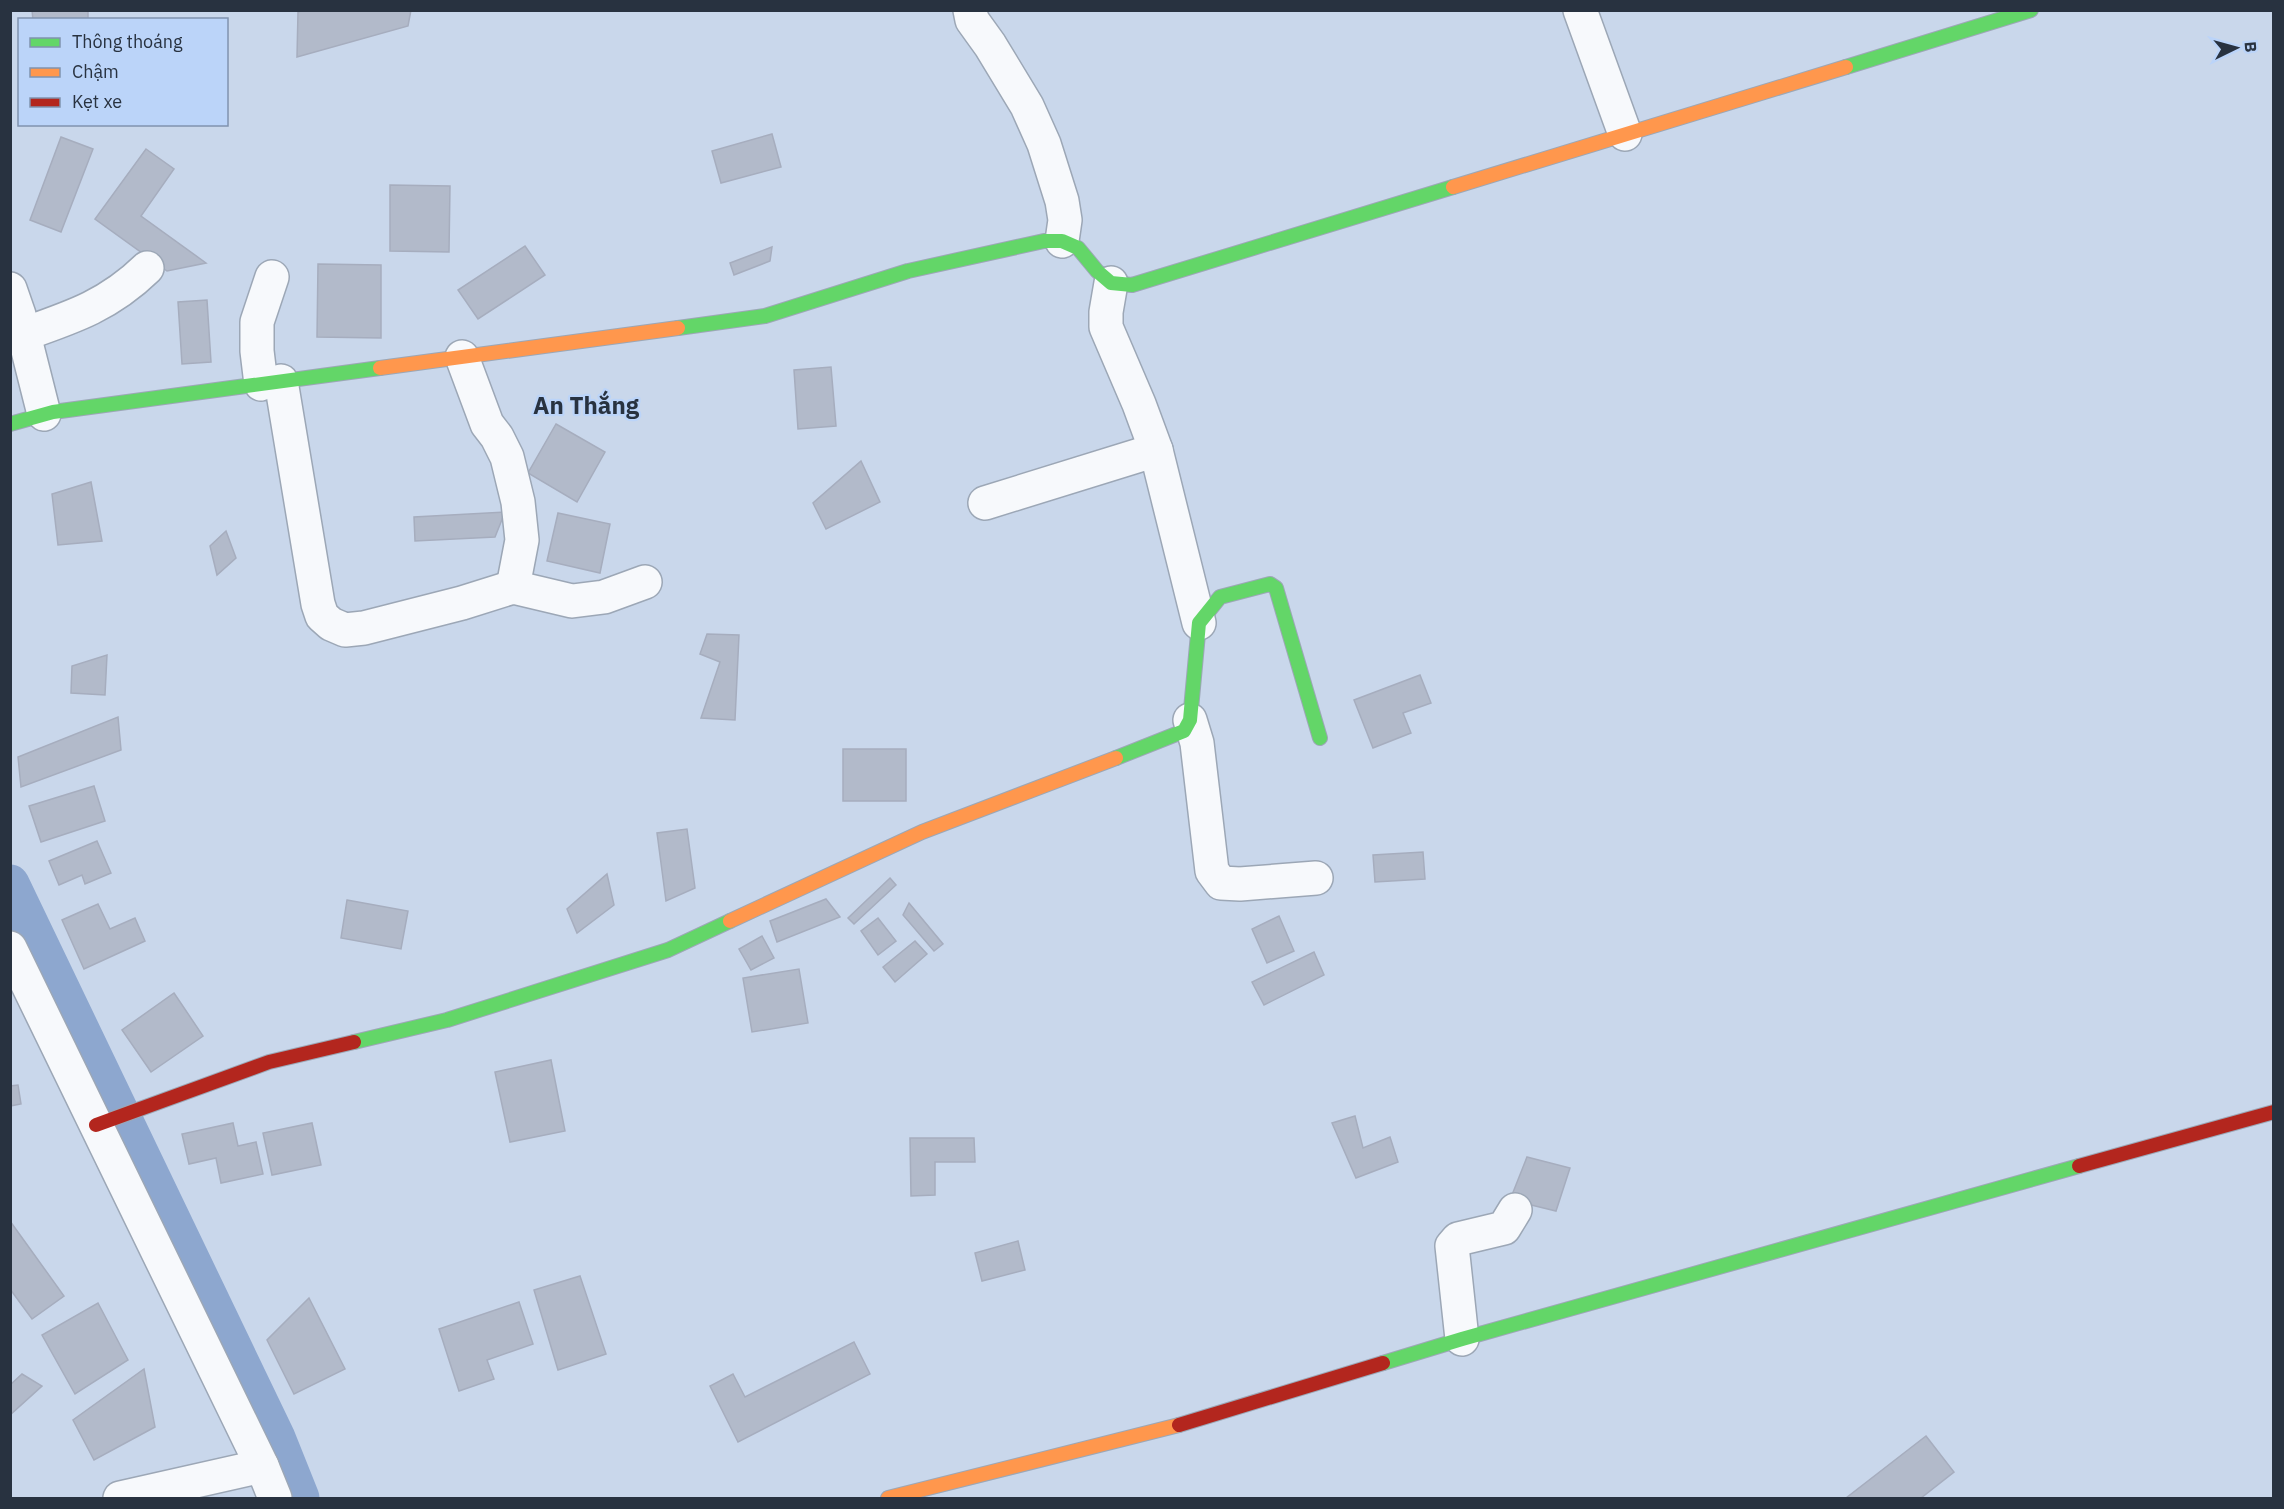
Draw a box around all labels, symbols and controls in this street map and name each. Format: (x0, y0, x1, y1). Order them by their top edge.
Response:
legend (18, 18, 228, 126)
north arrow (2206, 18, 2266, 78)
text: Thông thoáng (72, 30, 183, 53)
text: B (2241, 40, 2261, 53)
text: Chậm (72, 60, 119, 83)
text: Kẹt xe (72, 90, 122, 113)
district label: An Thắng (533, 389, 640, 421)

